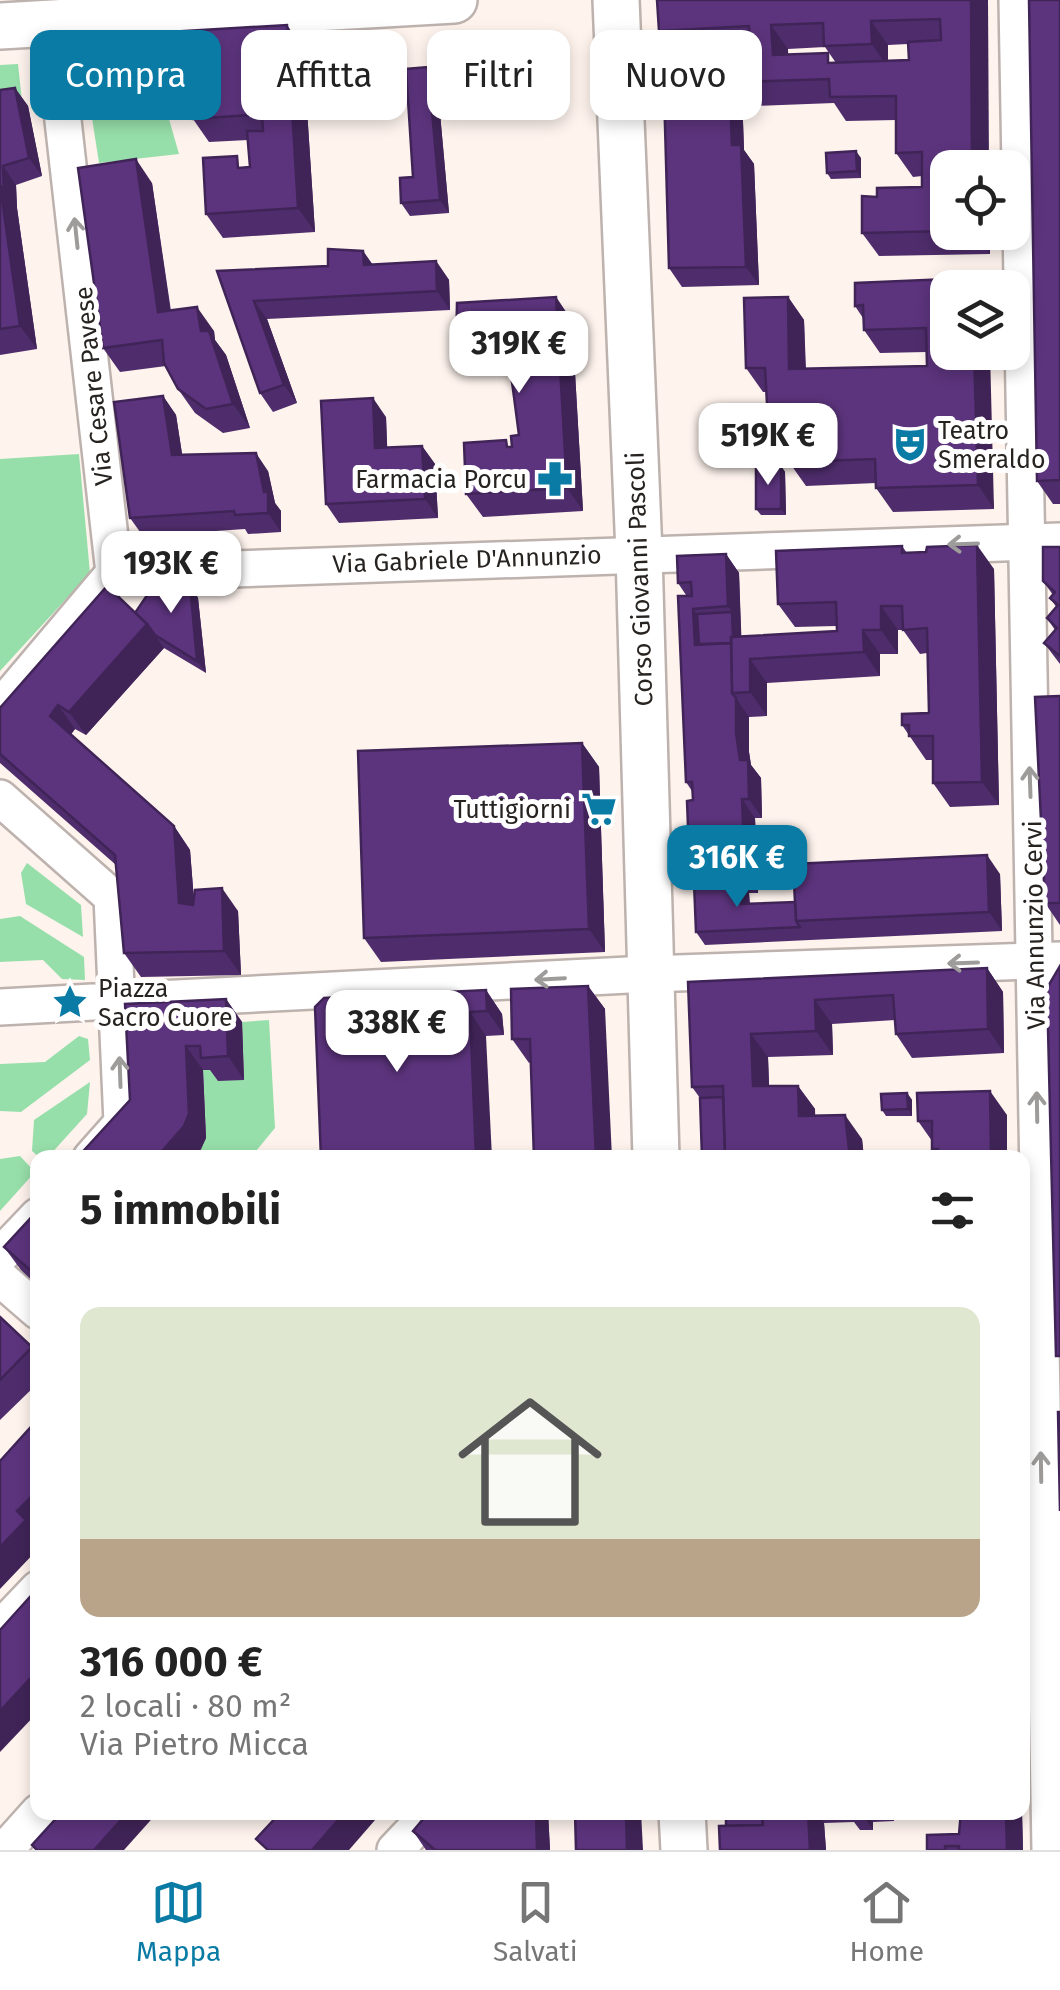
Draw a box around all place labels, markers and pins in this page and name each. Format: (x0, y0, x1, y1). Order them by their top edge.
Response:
pin: 319K € (438, 311, 600, 396)
pin: 519K € (687, 403, 849, 488)
place label: Teatro Smeraldo (938, 416, 1046, 475)
theatre icon: Teatro Smeraldo (891, 425, 929, 463)
pharmacy icon: Farmacia Porcu (536, 460, 574, 498)
place label: Farmacia Porcu (355, 465, 527, 495)
pin: 193K € (90, 531, 252, 616)
supermarket icon: Tuttigiorni (580, 790, 618, 828)
place label: Tuttigiorni (453, 795, 571, 825)
pin: 316K € (656, 825, 818, 910)
place label: Piazza Sacro Cuore (98, 974, 233, 1033)
place icon: Piazza Sacro Cuore (51, 983, 89, 1021)
pin: 338K € (316, 990, 478, 1075)

